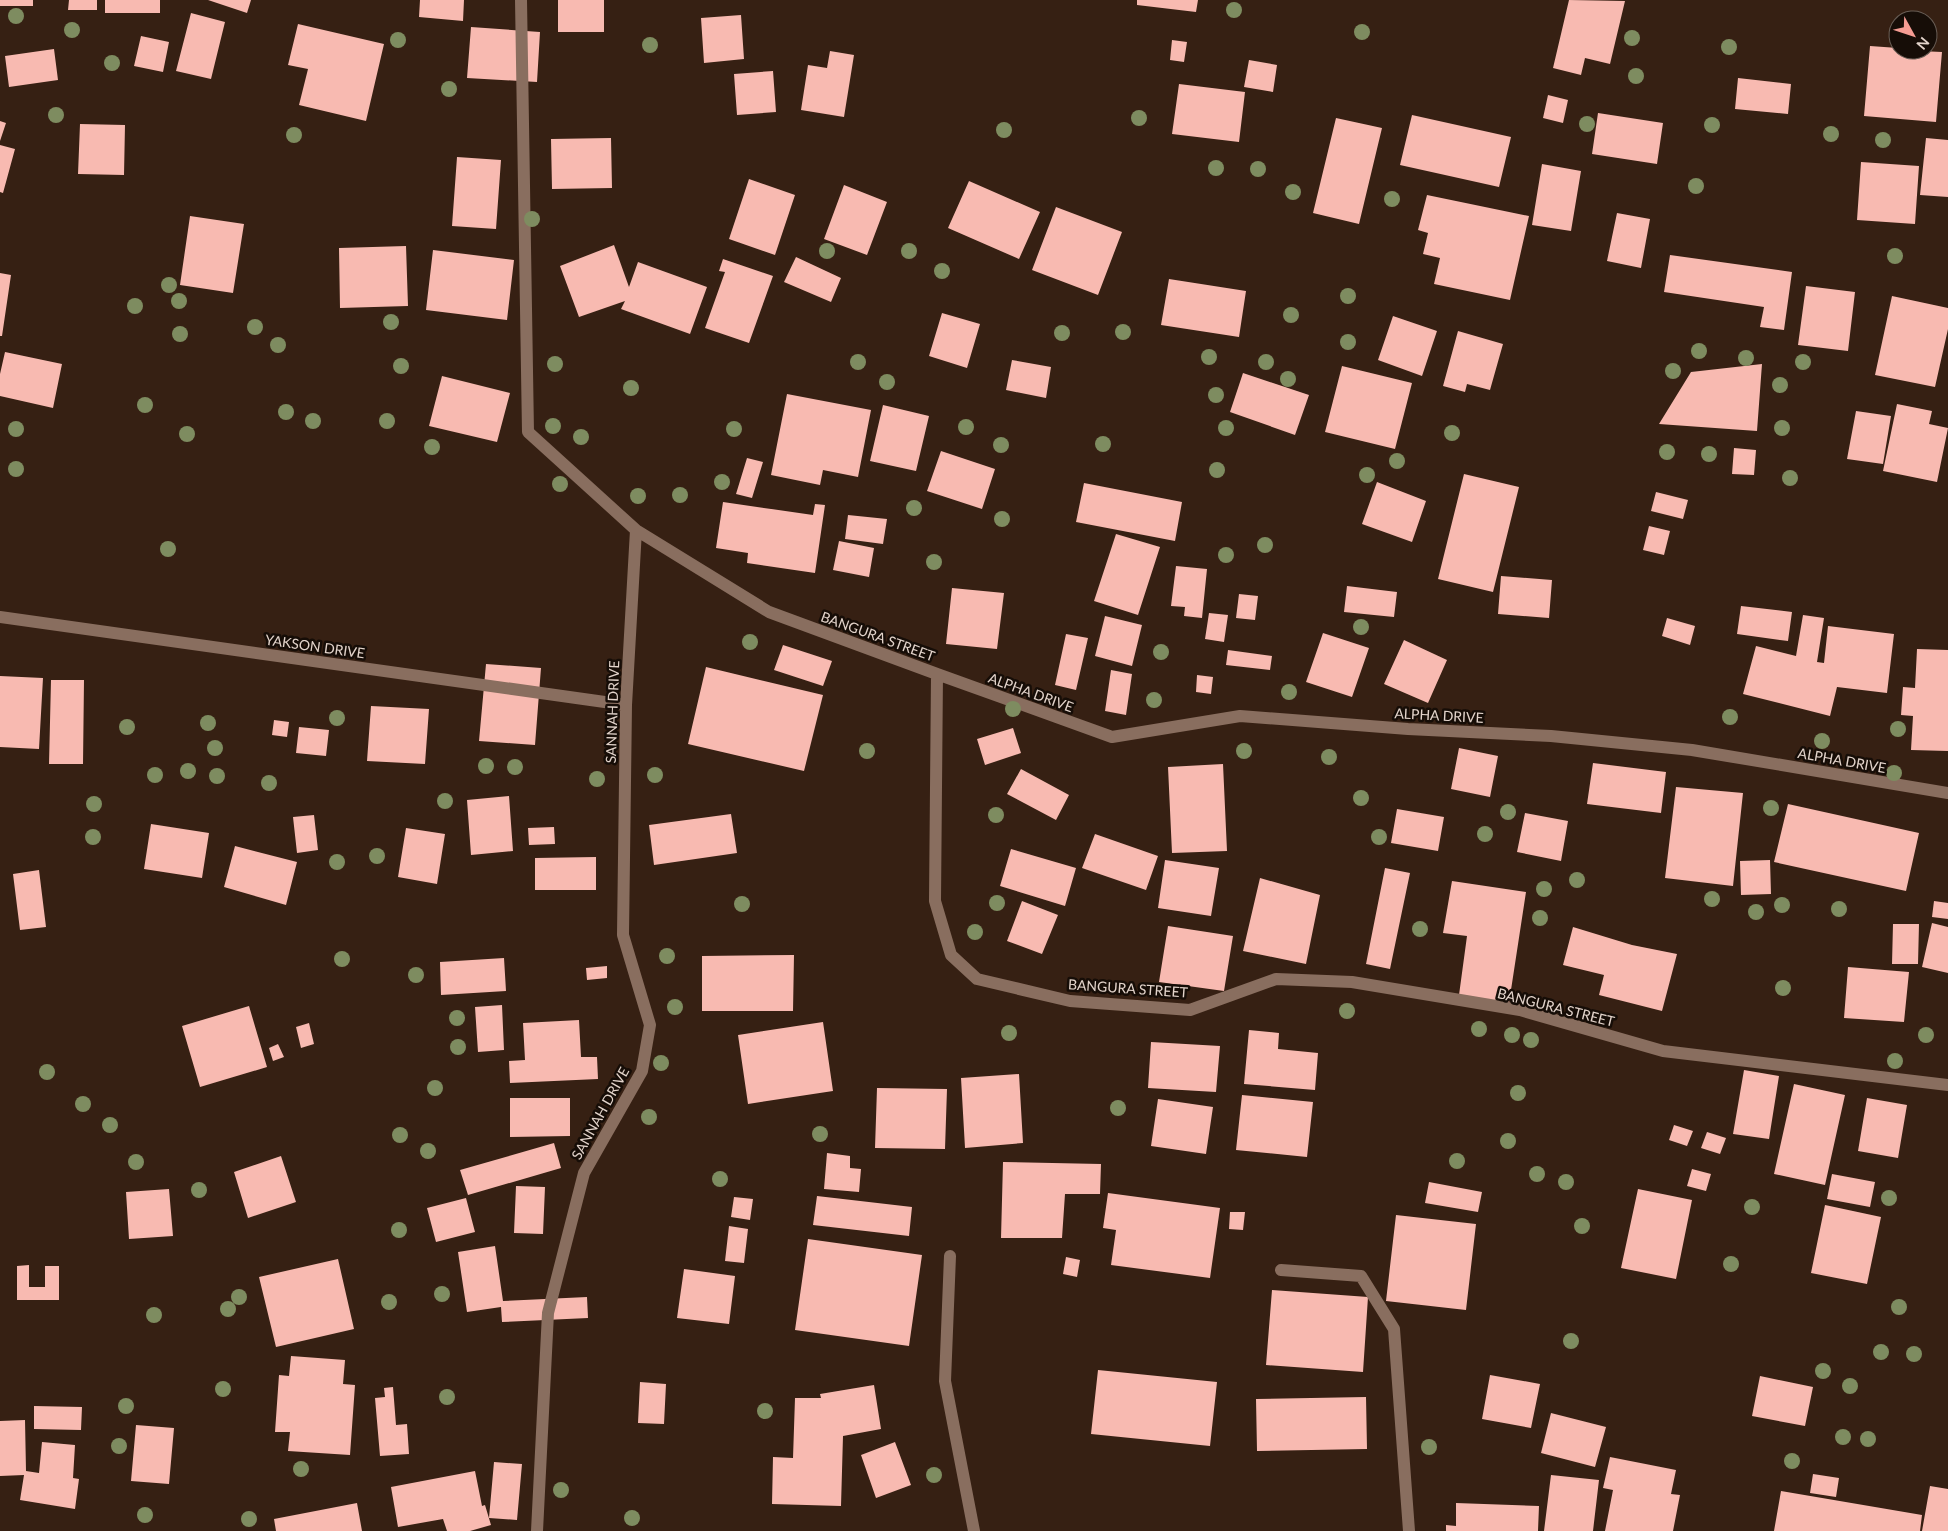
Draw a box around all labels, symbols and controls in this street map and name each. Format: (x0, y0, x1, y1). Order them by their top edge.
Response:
north arrow (1888, 10, 1938, 60)
text: N (1913, 34, 1933, 53)
street label: BANGURA STREET (819, 607, 938, 665)
street label: YAKSON DRIVE (264, 631, 366, 661)
street label: SANNAH DRIVE (602, 660, 622, 764)
street label: ALPHA DRIVE (986, 669, 1076, 715)
street label: ALPHA DRIVE (1394, 704, 1484, 726)
street label: ALPHA DRIVE (1797, 744, 1887, 776)
street label: BANGURA STREET (1068, 975, 1189, 1001)
street label: BANGURA STREET (1496, 984, 1617, 1030)
street label: SANNAH DRIVE (568, 1064, 632, 1162)

